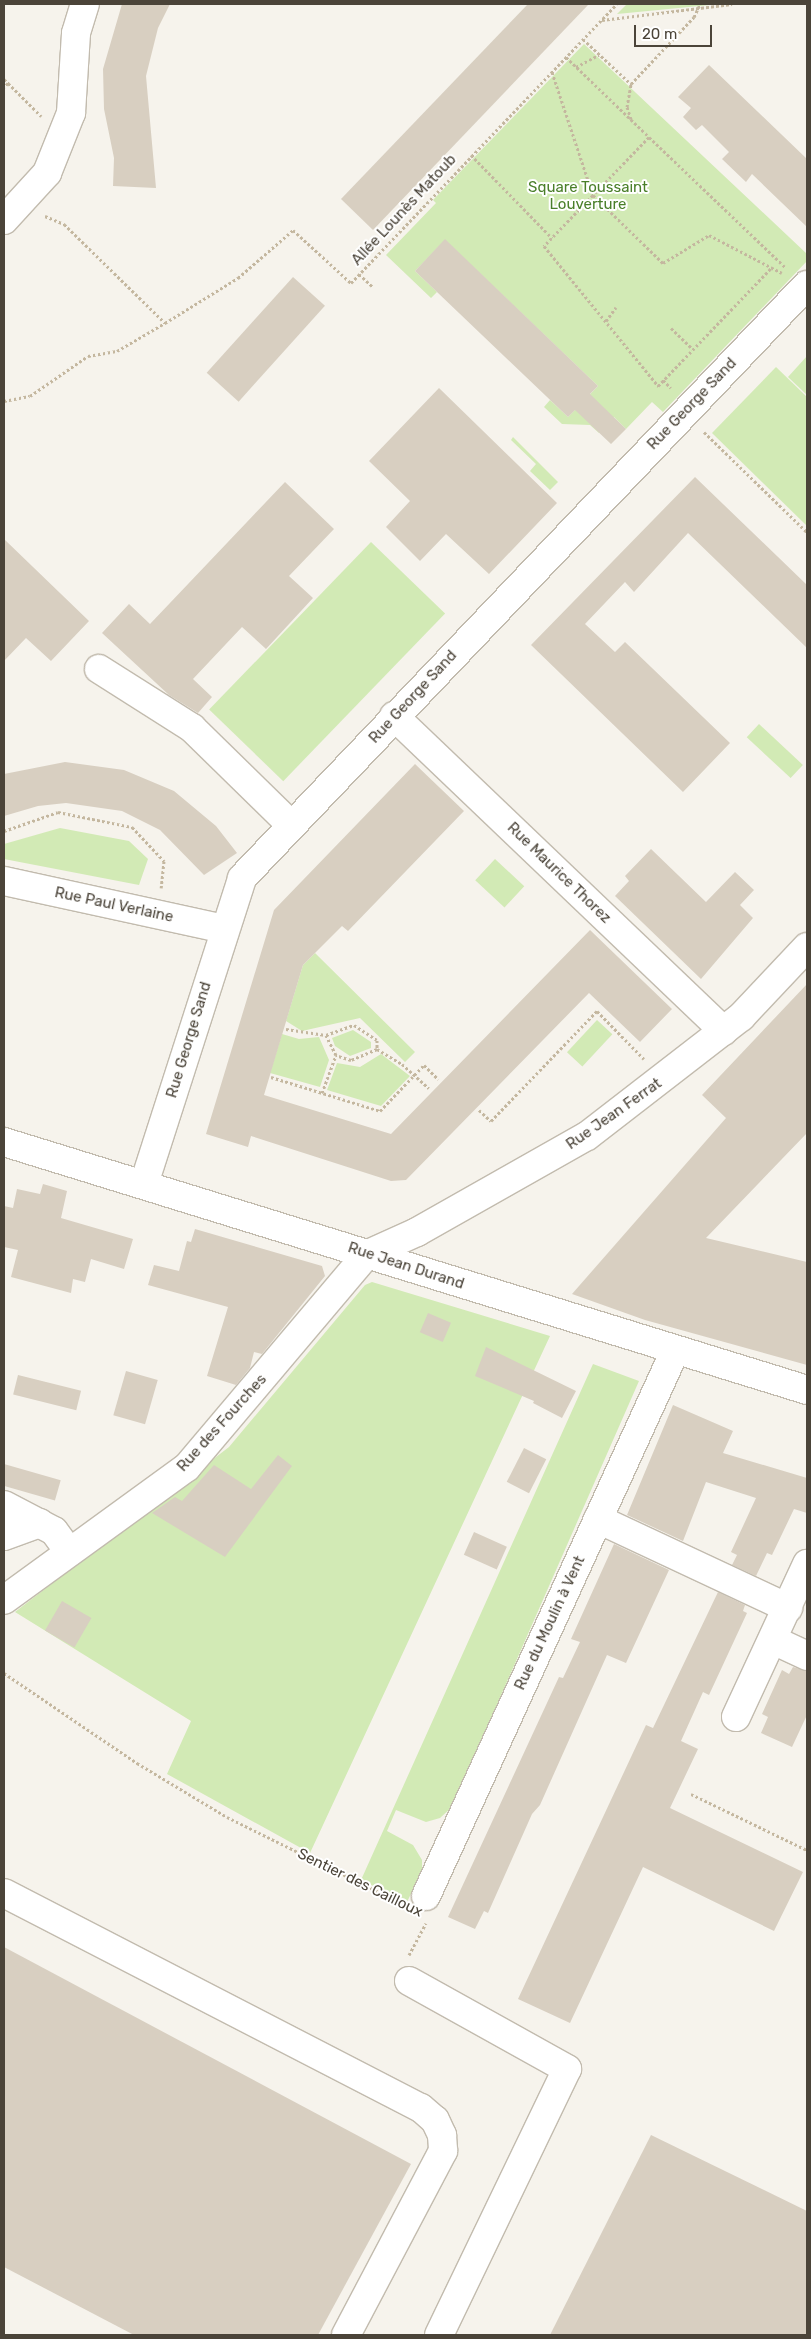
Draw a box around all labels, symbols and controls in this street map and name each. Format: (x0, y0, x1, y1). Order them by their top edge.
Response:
scale bar (636, 15, 714, 47)
text: 20 m (642, 25, 677, 43)
street label: Allée Lounès Matoub (348, 151, 460, 269)
park label: Square Toussaint Louverture (528, 178, 648, 213)
street label: Rue George Sand (644, 354, 740, 454)
street label: Rue George Sand (365, 647, 461, 747)
street label: Rue Maurice Thorez (503, 819, 615, 927)
street label: Rue Paul Verlaine (53, 884, 175, 926)
street label: Rue George Sand (163, 980, 215, 1100)
street label: Rue Jean Ferrat (563, 1074, 665, 1154)
street label: Rue Jean Durand (346, 1239, 466, 1293)
street label: Rue des Fourches (174, 1371, 270, 1475)
street label: Rue du Moulin à Vent (511, 1553, 589, 1693)
street label: Sentier des Cailloux (294, 1845, 426, 1921)

